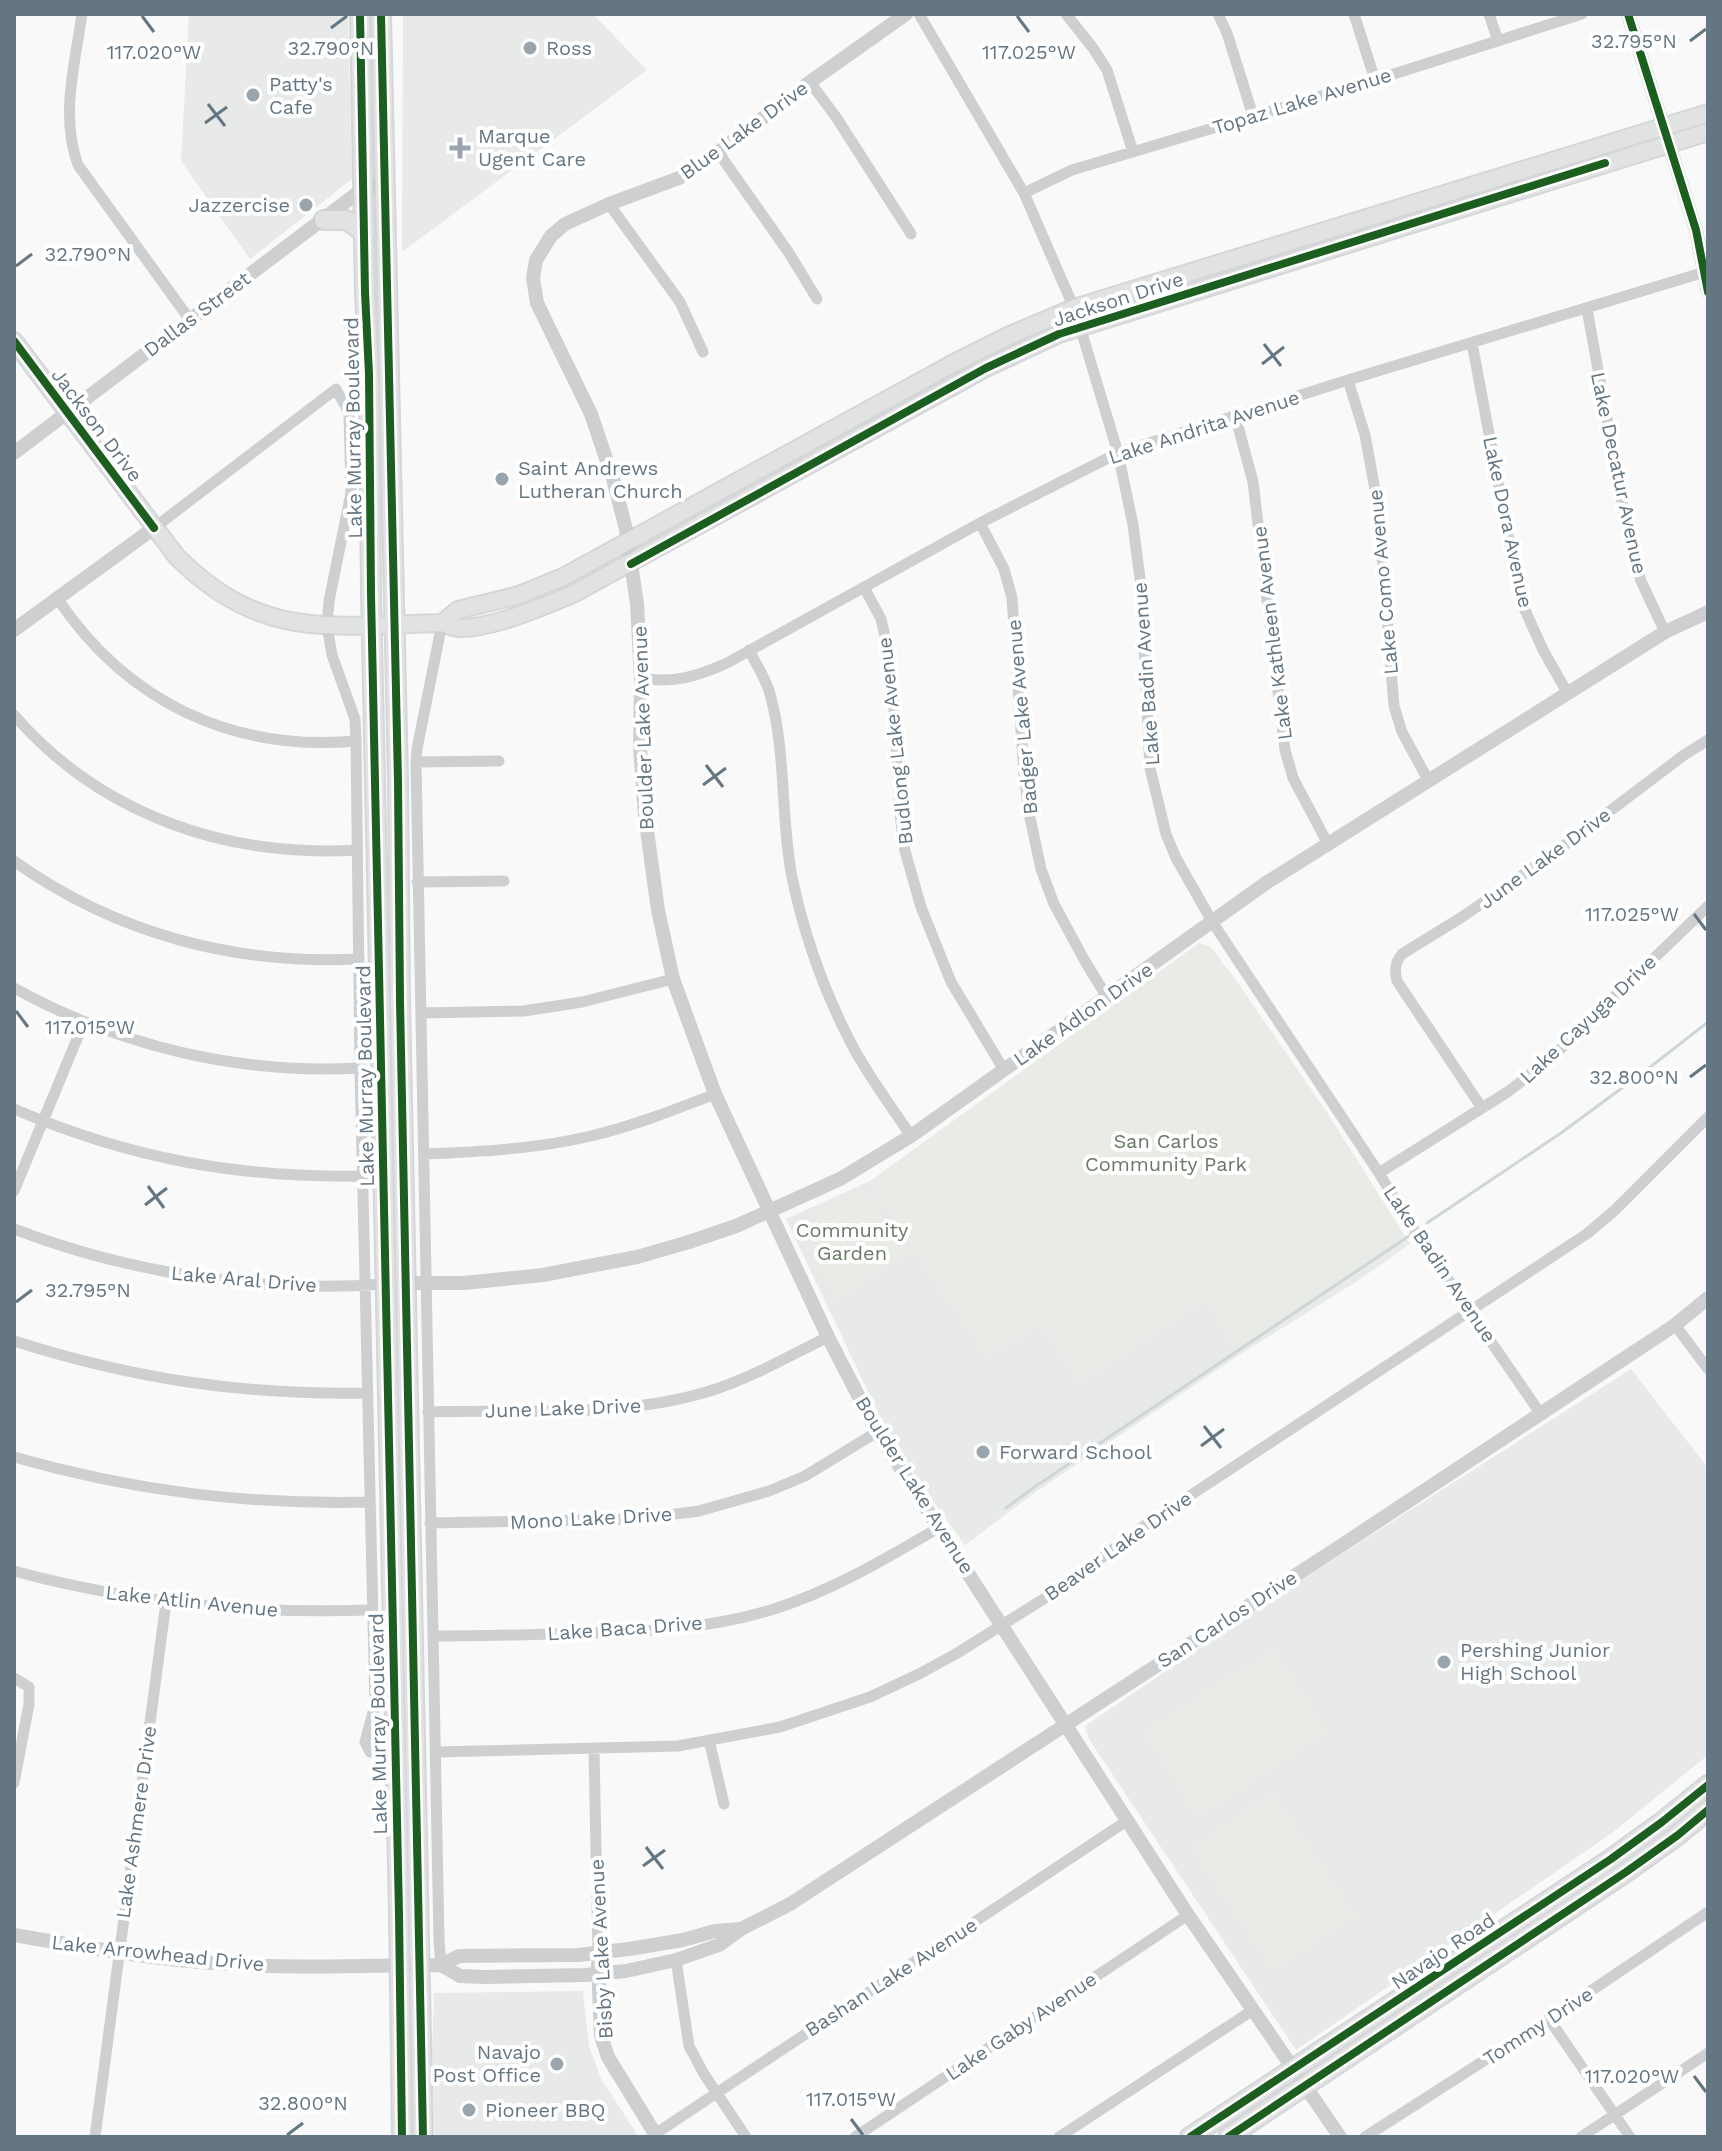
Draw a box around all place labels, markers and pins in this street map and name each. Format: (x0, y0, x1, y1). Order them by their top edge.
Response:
place label: Ross (546, 36, 592, 60)
marker: Ross (521, 39, 539, 57)
place label: Patty's Cafe (269, 72, 333, 119)
marker: Patty's Cafe (244, 86, 262, 104)
place label: Marque Ugent Care (478, 124, 586, 171)
marker: Marque Ugent Care (449, 137, 471, 159)
place label: Jazzercise (189, 193, 290, 217)
marker: Jazzercise (297, 196, 315, 214)
place label: Saint Andrews Lutheran Church (518, 456, 683, 503)
marker: Saint Andrews Lutheran Church (493, 470, 511, 488)
place label: Forward School (999, 1440, 1152, 1464)
marker: Forward School (974, 1443, 992, 1461)
place label: Pershing Junior High School (1460, 1638, 1610, 1685)
marker: Pershing Junior High School (1435, 1653, 1453, 1671)
place label: Navajo Post Office (433, 2040, 541, 2087)
marker: Navajo Post Office (548, 2055, 566, 2073)
place label: Pioneer BBQ (485, 2098, 606, 2122)
marker: Pioneer BBQ (460, 2101, 478, 2119)

